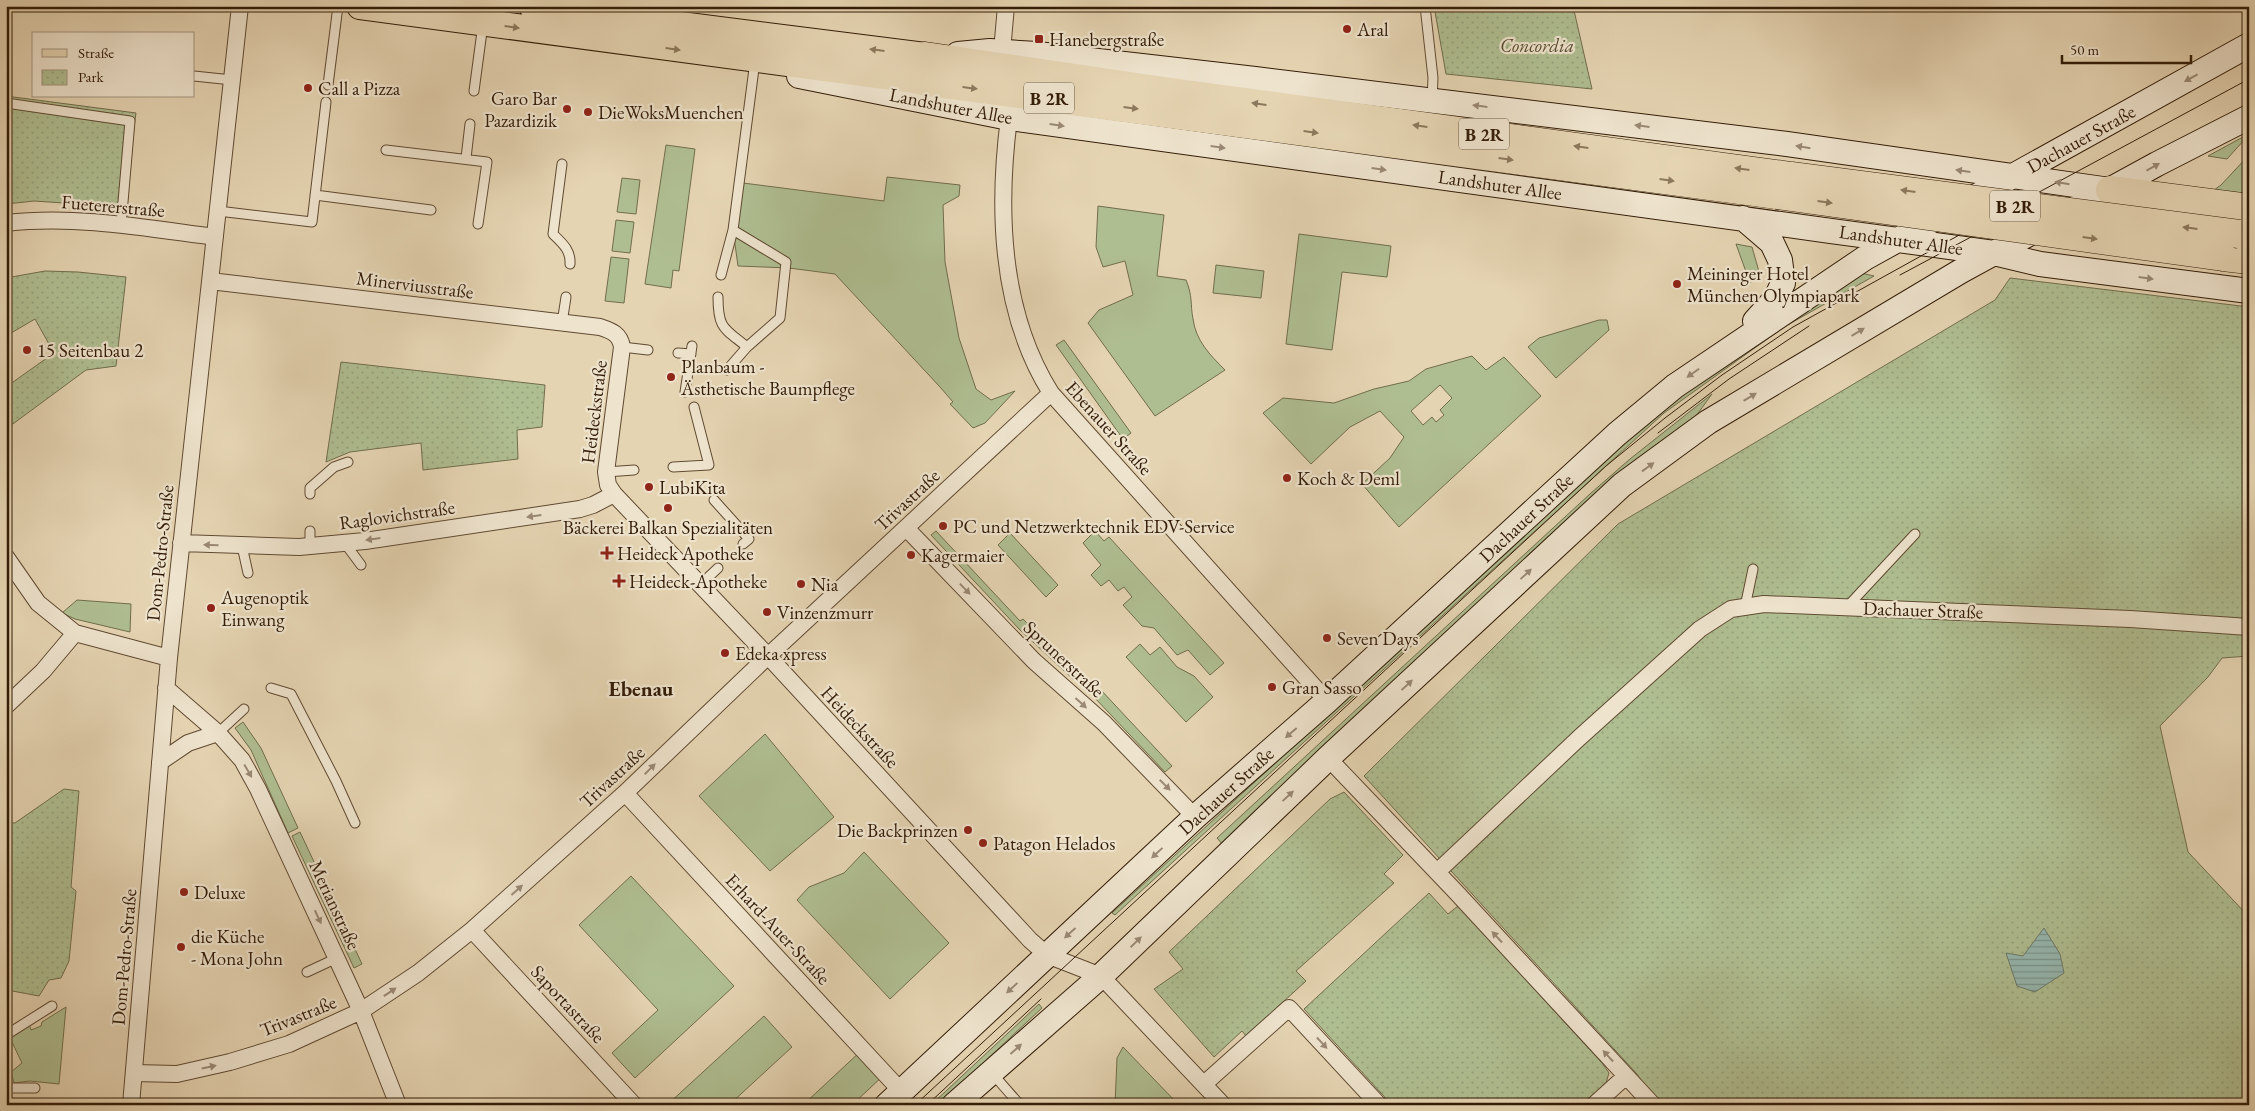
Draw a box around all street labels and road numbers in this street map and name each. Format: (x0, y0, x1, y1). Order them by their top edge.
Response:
street label: Landshuter Allee (887, 82, 1015, 130)
road number: B 2R (1024, 82, 1074, 114)
street label: Dachauer Straße (2022, 99, 2140, 179)
road number: B 2R (1459, 118, 1509, 150)
street label: Landshuter Allee (1437, 164, 1563, 206)
street label: Fuetererstraße (60, 189, 166, 223)
road number: B 2R (1990, 190, 2040, 222)
street label: Landshuter Allee (1838, 219, 1964, 261)
street label: Minerviusstraße (355, 265, 475, 305)
street label: Heideckstraße (575, 359, 613, 465)
street label: Ebenauer Straße (1060, 375, 1158, 481)
street label: Trivastraße (869, 463, 945, 537)
street label: Dachauer Straße (1473, 468, 1579, 568)
street label: Dom-Pedro-Straße (140, 484, 180, 622)
street label: Raglovichstraße (338, 495, 456, 535)
street label: Dachauer Straße (1862, 595, 1984, 625)
street label: Sprunerstraße (1018, 615, 1110, 703)
street label: Heideckstraße (815, 680, 905, 774)
street label: Trivastraße (574, 740, 650, 814)
street label: Dachauer Straße (1173, 741, 1279, 841)
street label: Merianstraße (303, 856, 367, 954)
street label: Erhard-Auer-Straße (720, 868, 836, 990)
street label: Dom-Pedro-Straße (106, 888, 142, 1026)
street label: Saportastraße (525, 959, 611, 1049)
street label: Trivastraße (256, 989, 340, 1043)

